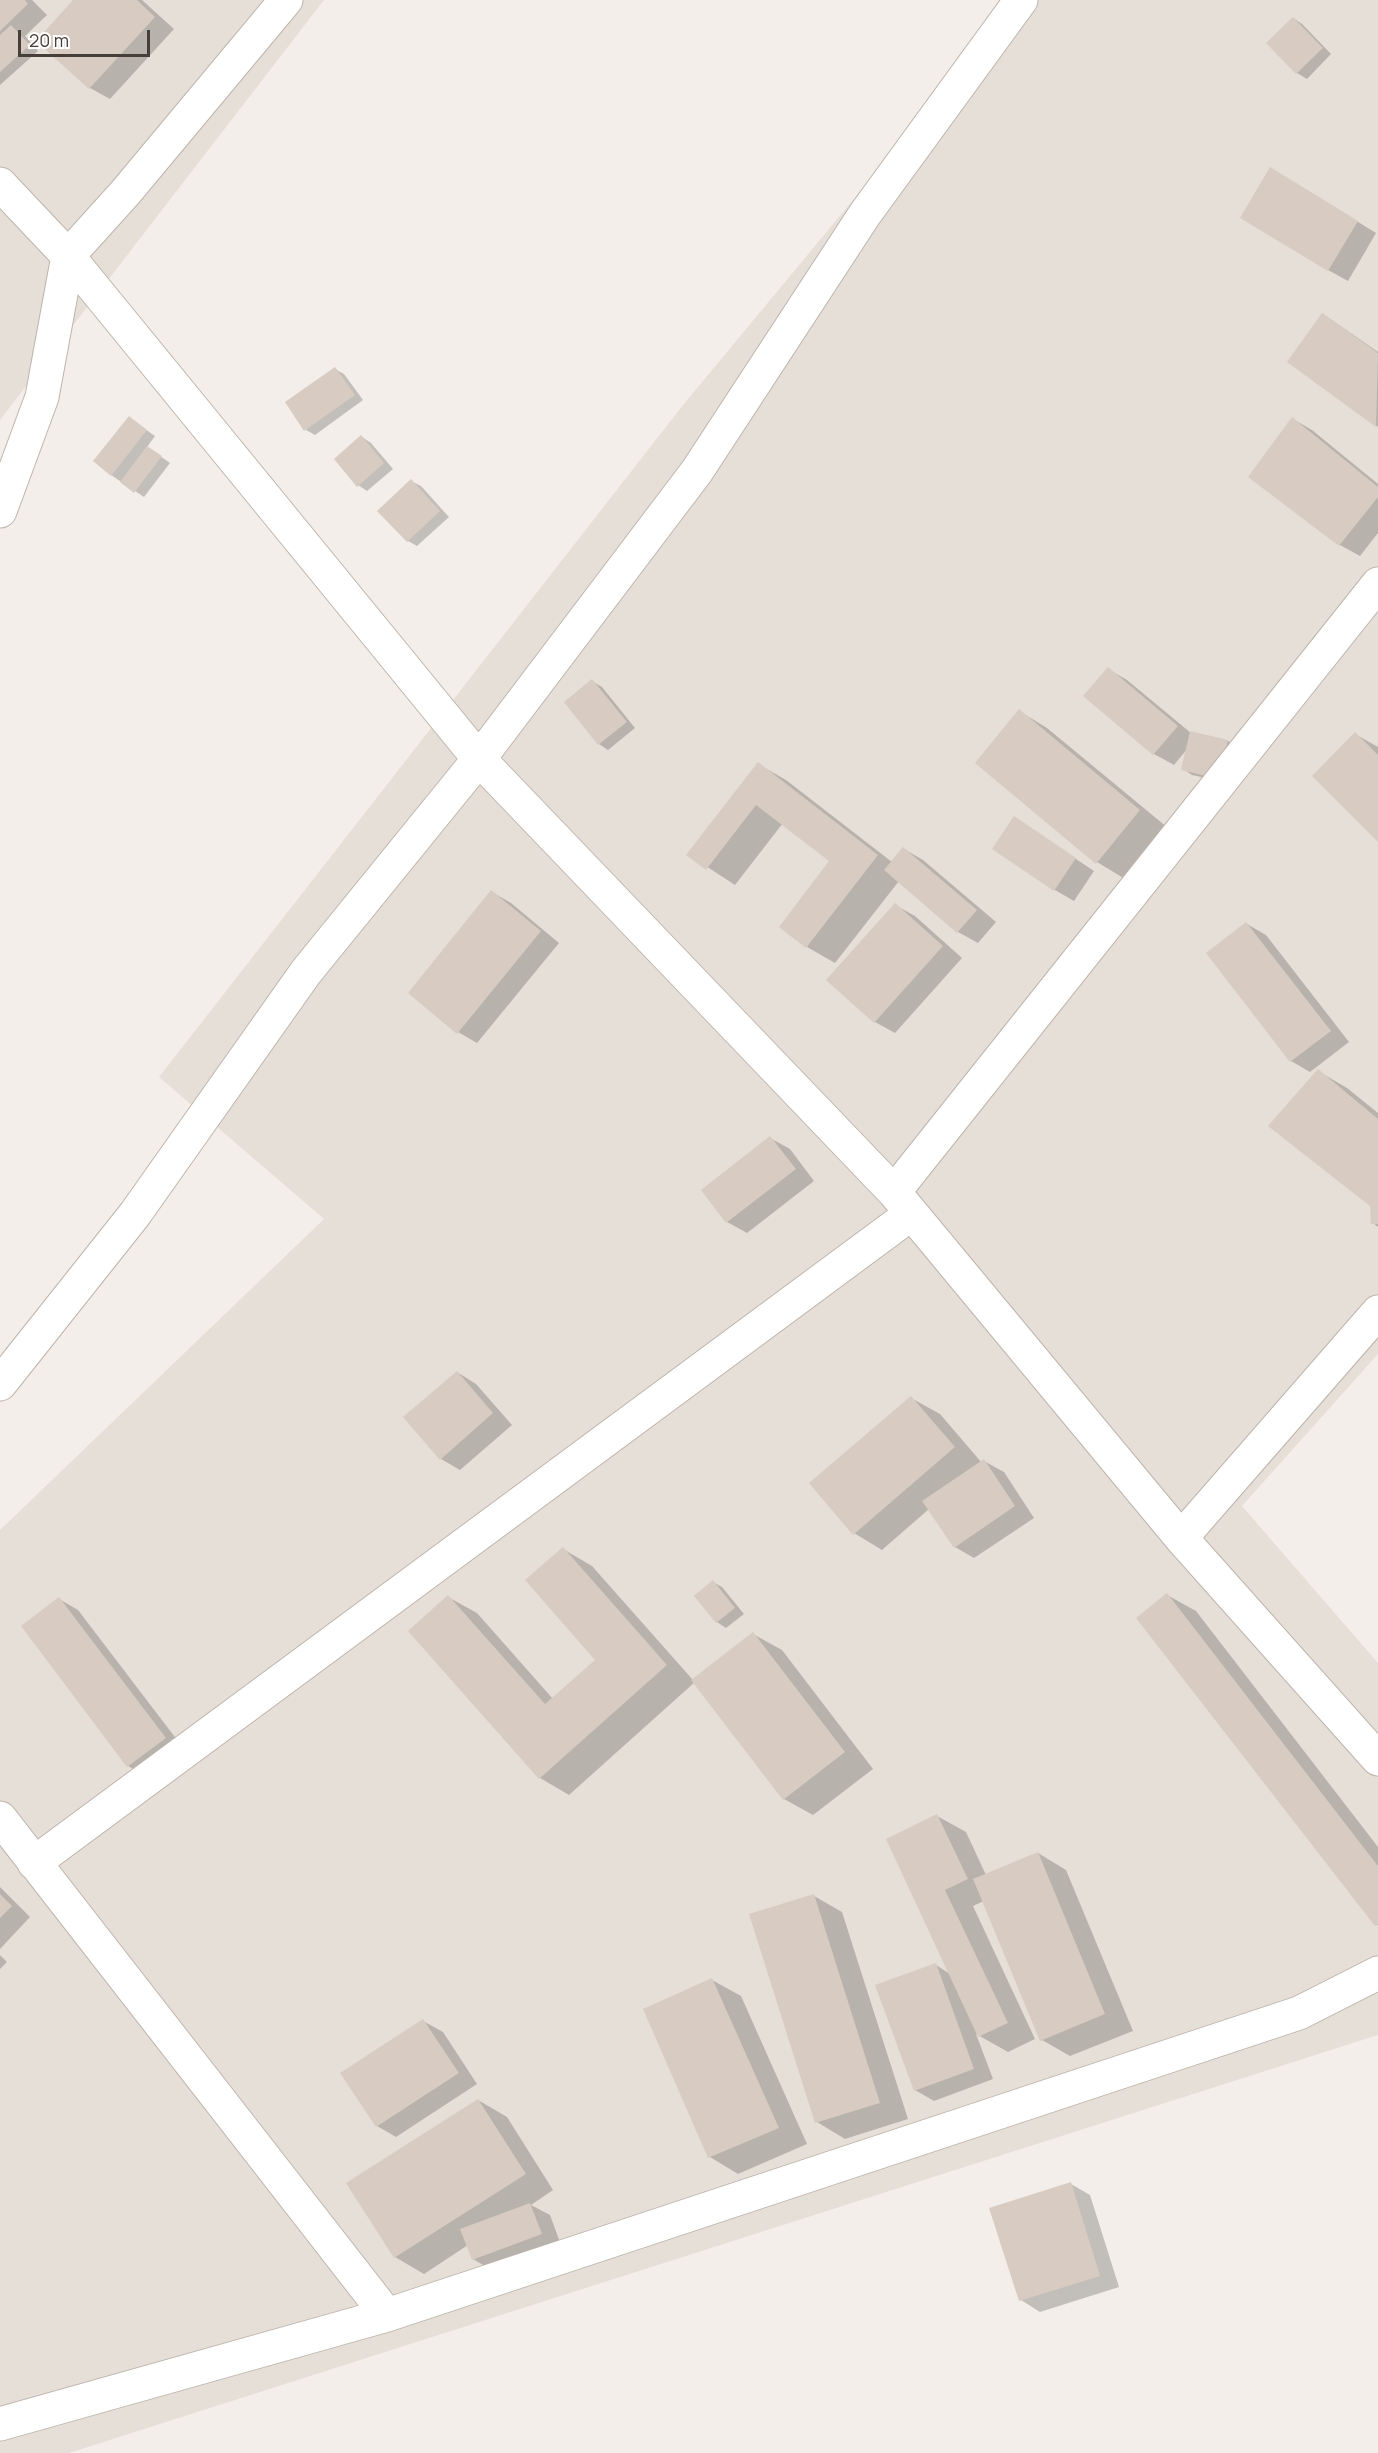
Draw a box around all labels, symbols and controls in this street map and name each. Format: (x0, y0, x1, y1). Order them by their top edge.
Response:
scale bar (21, 18, 153, 56)
text: 20 m (29, 28, 69, 52)

